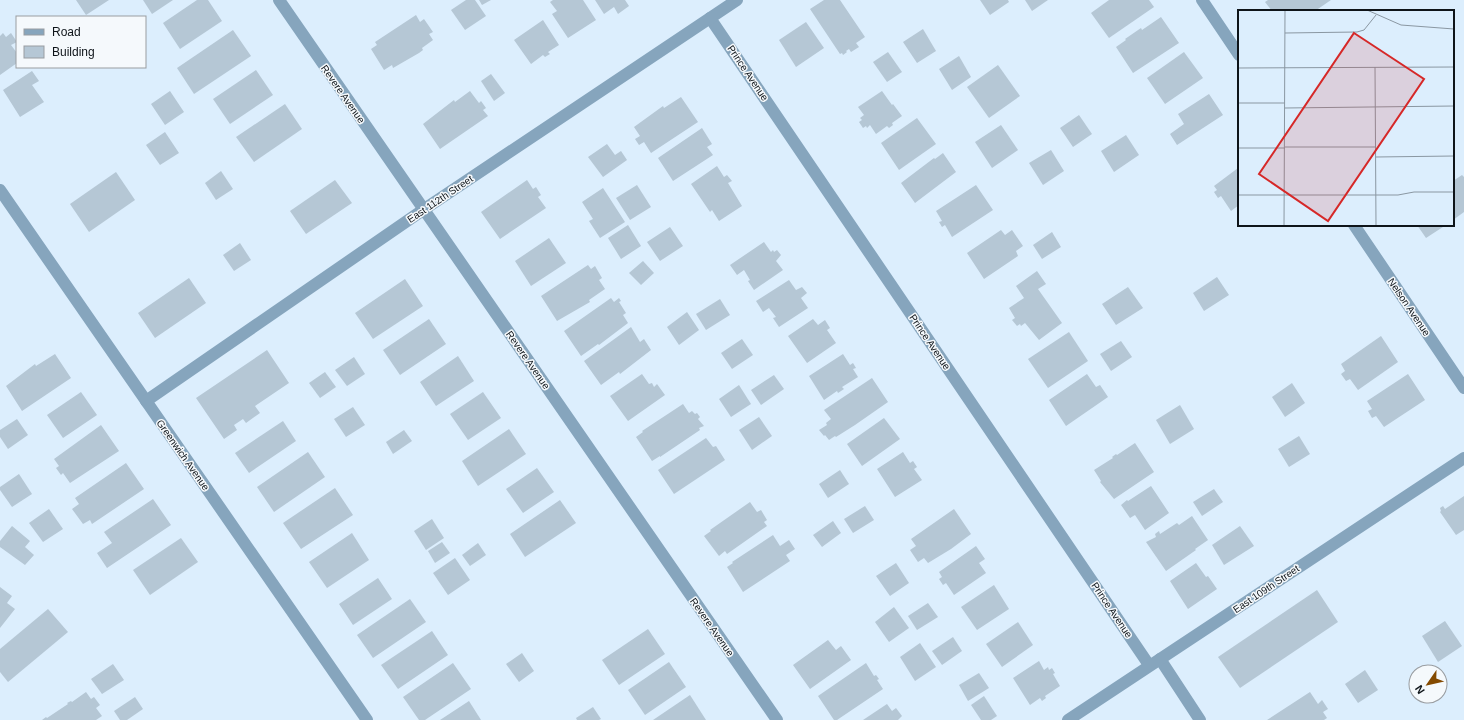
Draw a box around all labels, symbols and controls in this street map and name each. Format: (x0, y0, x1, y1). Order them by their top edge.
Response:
inset map (1238, 10, 1454, 226)
legend (16, 16, 146, 68)
text: Road (52, 25, 81, 39)
street label: Prince Avenue (725, 43, 771, 103)
text: Building (52, 45, 95, 59)
street label: Revere Avenue (319, 63, 367, 125)
street label: East 112th Street (405, 173, 475, 225)
street label: Nelson Avenue (1386, 276, 1433, 338)
street label: Prince Avenue (907, 312, 953, 372)
street label: Revere Avenue (504, 329, 552, 391)
street label: Greenwich Avenue (154, 418, 212, 493)
street label: East 109th Street (1231, 563, 1301, 615)
street label: Prince Avenue (1089, 580, 1135, 640)
street label: Revere Avenue (688, 596, 736, 658)
north arrow (1408, 664, 1448, 704)
text: N (1412, 683, 1427, 696)

